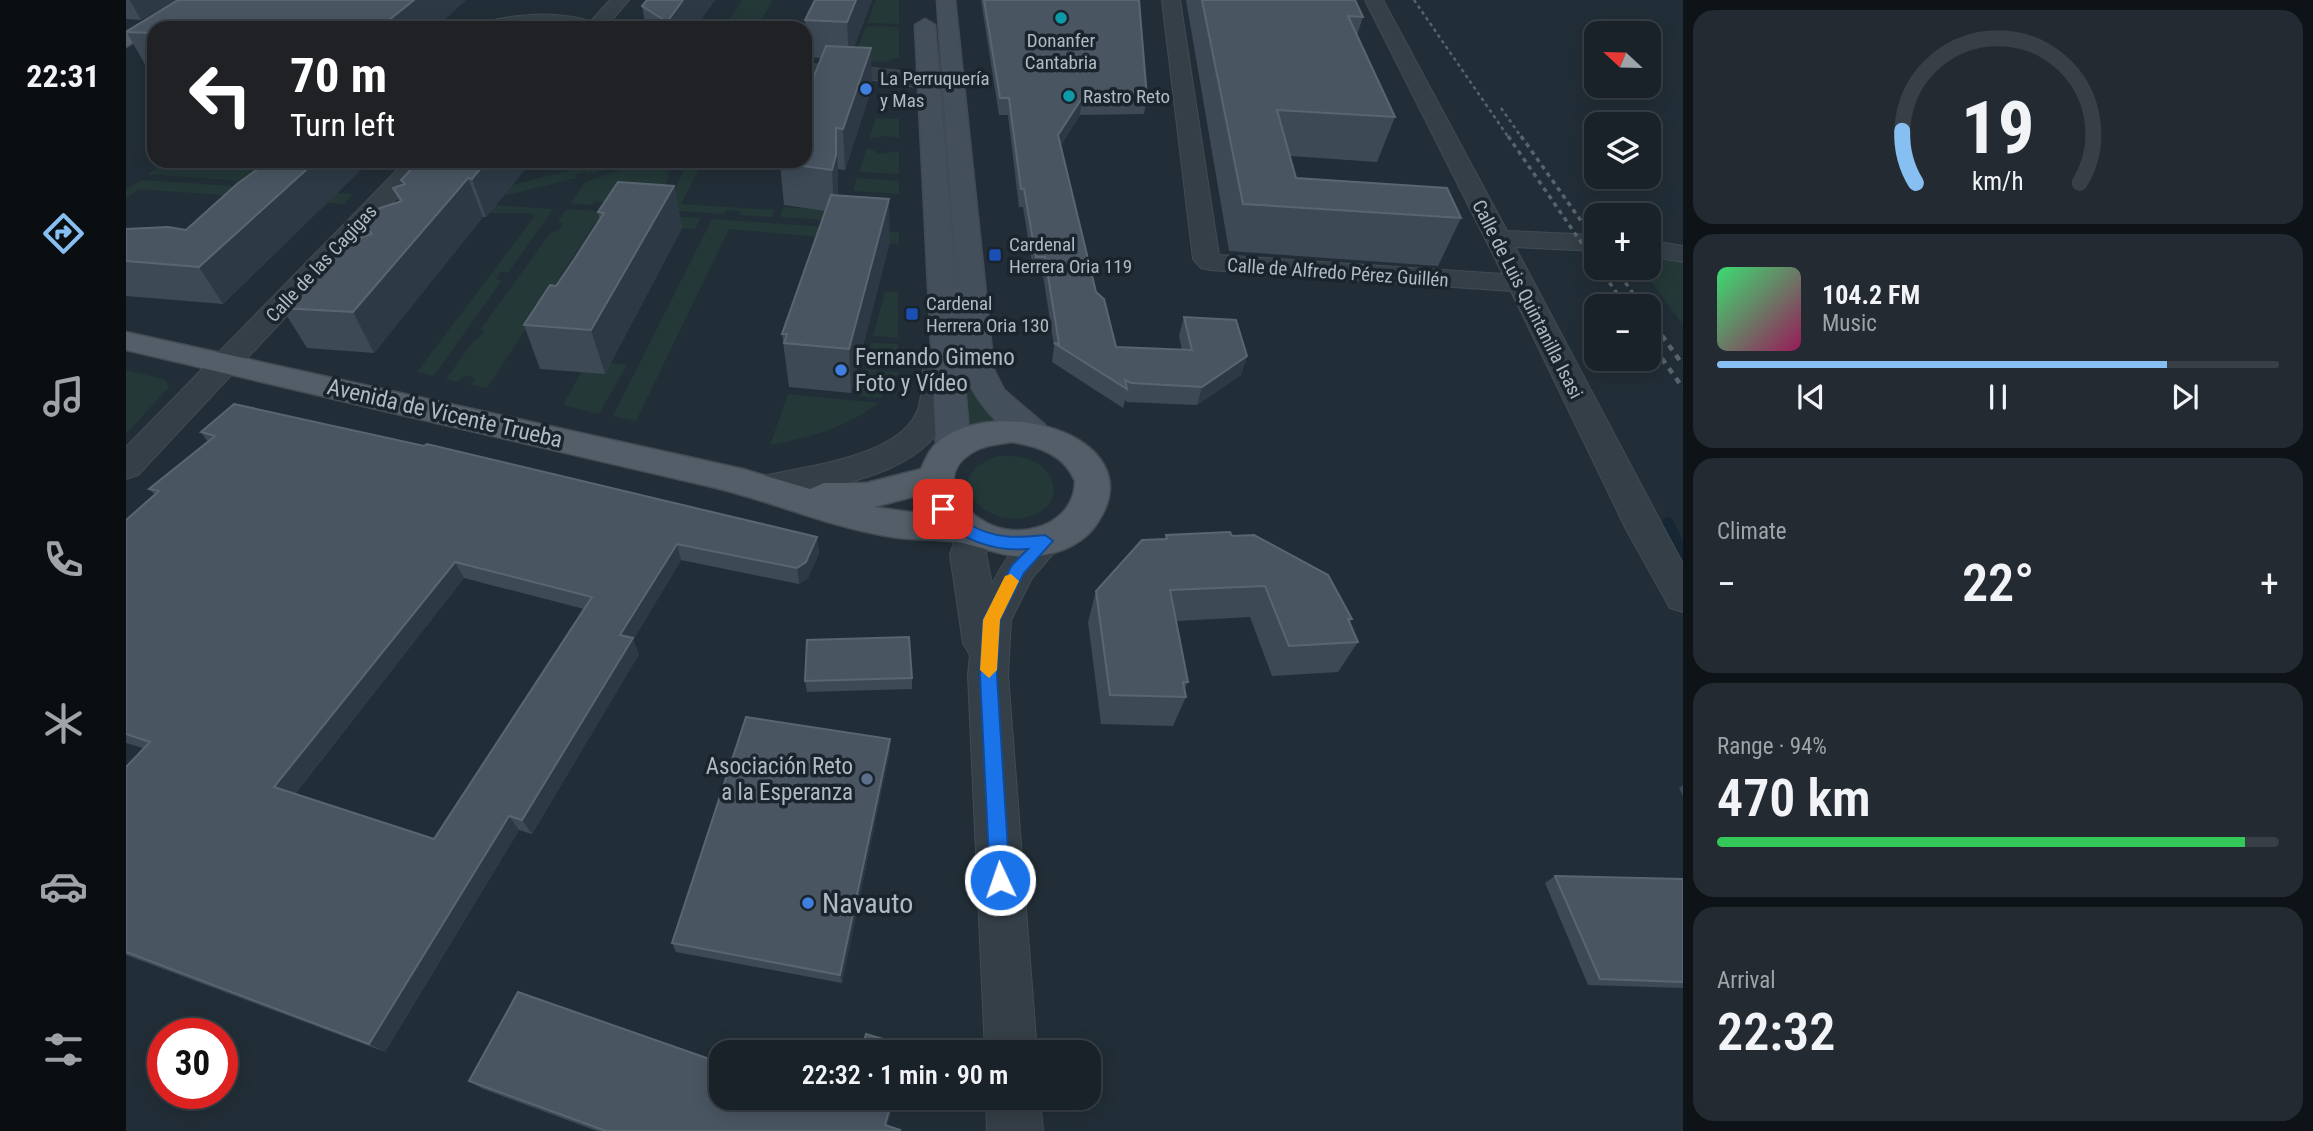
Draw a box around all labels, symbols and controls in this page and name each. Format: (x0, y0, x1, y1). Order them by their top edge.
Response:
marker: Donanfer Cantabria (1053, 10, 1069, 26)
north arrow (1584, 21, 1661, 98)
map controls (1584, 21, 1661, 371)
place label: Donanfer Cantabria (1025, 29, 1097, 74)
text: 70 m (290, 47, 387, 104)
icon: left (175, 49, 266, 140)
text: 22:31 (26, 57, 100, 95)
place label: La Perruquería y Mas (880, 67, 990, 112)
marker: La Perruquería y Mas (858, 81, 874, 97)
place label: Rastro Reto (1083, 85, 1170, 108)
text: 19 (1961, 85, 2035, 171)
marker: Rastro Reto (1061, 88, 1077, 104)
text: Turn left (290, 106, 395, 144)
button: layers (1584, 112, 1661, 189)
text: km/h (1972, 167, 2024, 196)
street label: Calle de Luis Quintanilla Isasi (1467, 196, 1588, 402)
street label: Calle de las Cagigas (261, 200, 382, 327)
button: + (1584, 203, 1661, 280)
icon: directions (39, 209, 88, 258)
place label: Cardenal Herrera Oria 119 (1009, 233, 1132, 278)
marker: Cardenal Herrera Oria 119 (987, 247, 1003, 263)
street label: Calle de Alfredo Pérez Guillén (1227, 253, 1449, 292)
text: 104.2 FM (1822, 280, 1920, 310)
place label: Cardenal Herrera Oria 130 (926, 292, 1049, 337)
button: − (1584, 294, 1661, 371)
marker: Cardenal Herrera Oria 130 (904, 306, 920, 322)
text: Music (1822, 310, 1877, 337)
place label: Fernando Gimeno Foto y Vídeo (855, 344, 1015, 397)
marker: Fernando Gimeno Foto y Vídeo (833, 362, 849, 378)
icon: music (39, 372, 88, 421)
street label: Avenida de Vicente Trueba (325, 373, 565, 454)
icon: previous (1792, 378, 1830, 416)
icon: pause (1979, 378, 2017, 416)
icon: next (2166, 378, 2204, 416)
pin (913, 479, 973, 539)
icon: arrive (924, 490, 962, 528)
text: Climate (1717, 518, 1787, 545)
icon: phone (39, 535, 88, 584)
text: 22° (1962, 553, 2034, 614)
text: − (1717, 562, 1736, 606)
text: + (2260, 562, 2279, 606)
icon: climate (39, 699, 88, 748)
text: Range · 94% (1717, 733, 1827, 760)
place label: Asociación Reto a la Esperanza (706, 753, 853, 806)
text: 470 km (1717, 768, 1871, 829)
marker: Asociación Reto a la Esperanza (859, 771, 875, 787)
position arrow (963, 843, 1037, 917)
icon: car (39, 862, 88, 911)
place label: Navauto (822, 887, 913, 920)
marker: Navauto (800, 895, 816, 911)
text: Arrival (1717, 967, 1776, 994)
text: 22:32 (1717, 1002, 1835, 1063)
speed limit sign: 30 (147, 1018, 238, 1109)
icon: filters (39, 1025, 88, 1074)
text: 22:32 · 1 min · 90 m (802, 1060, 1008, 1090)

